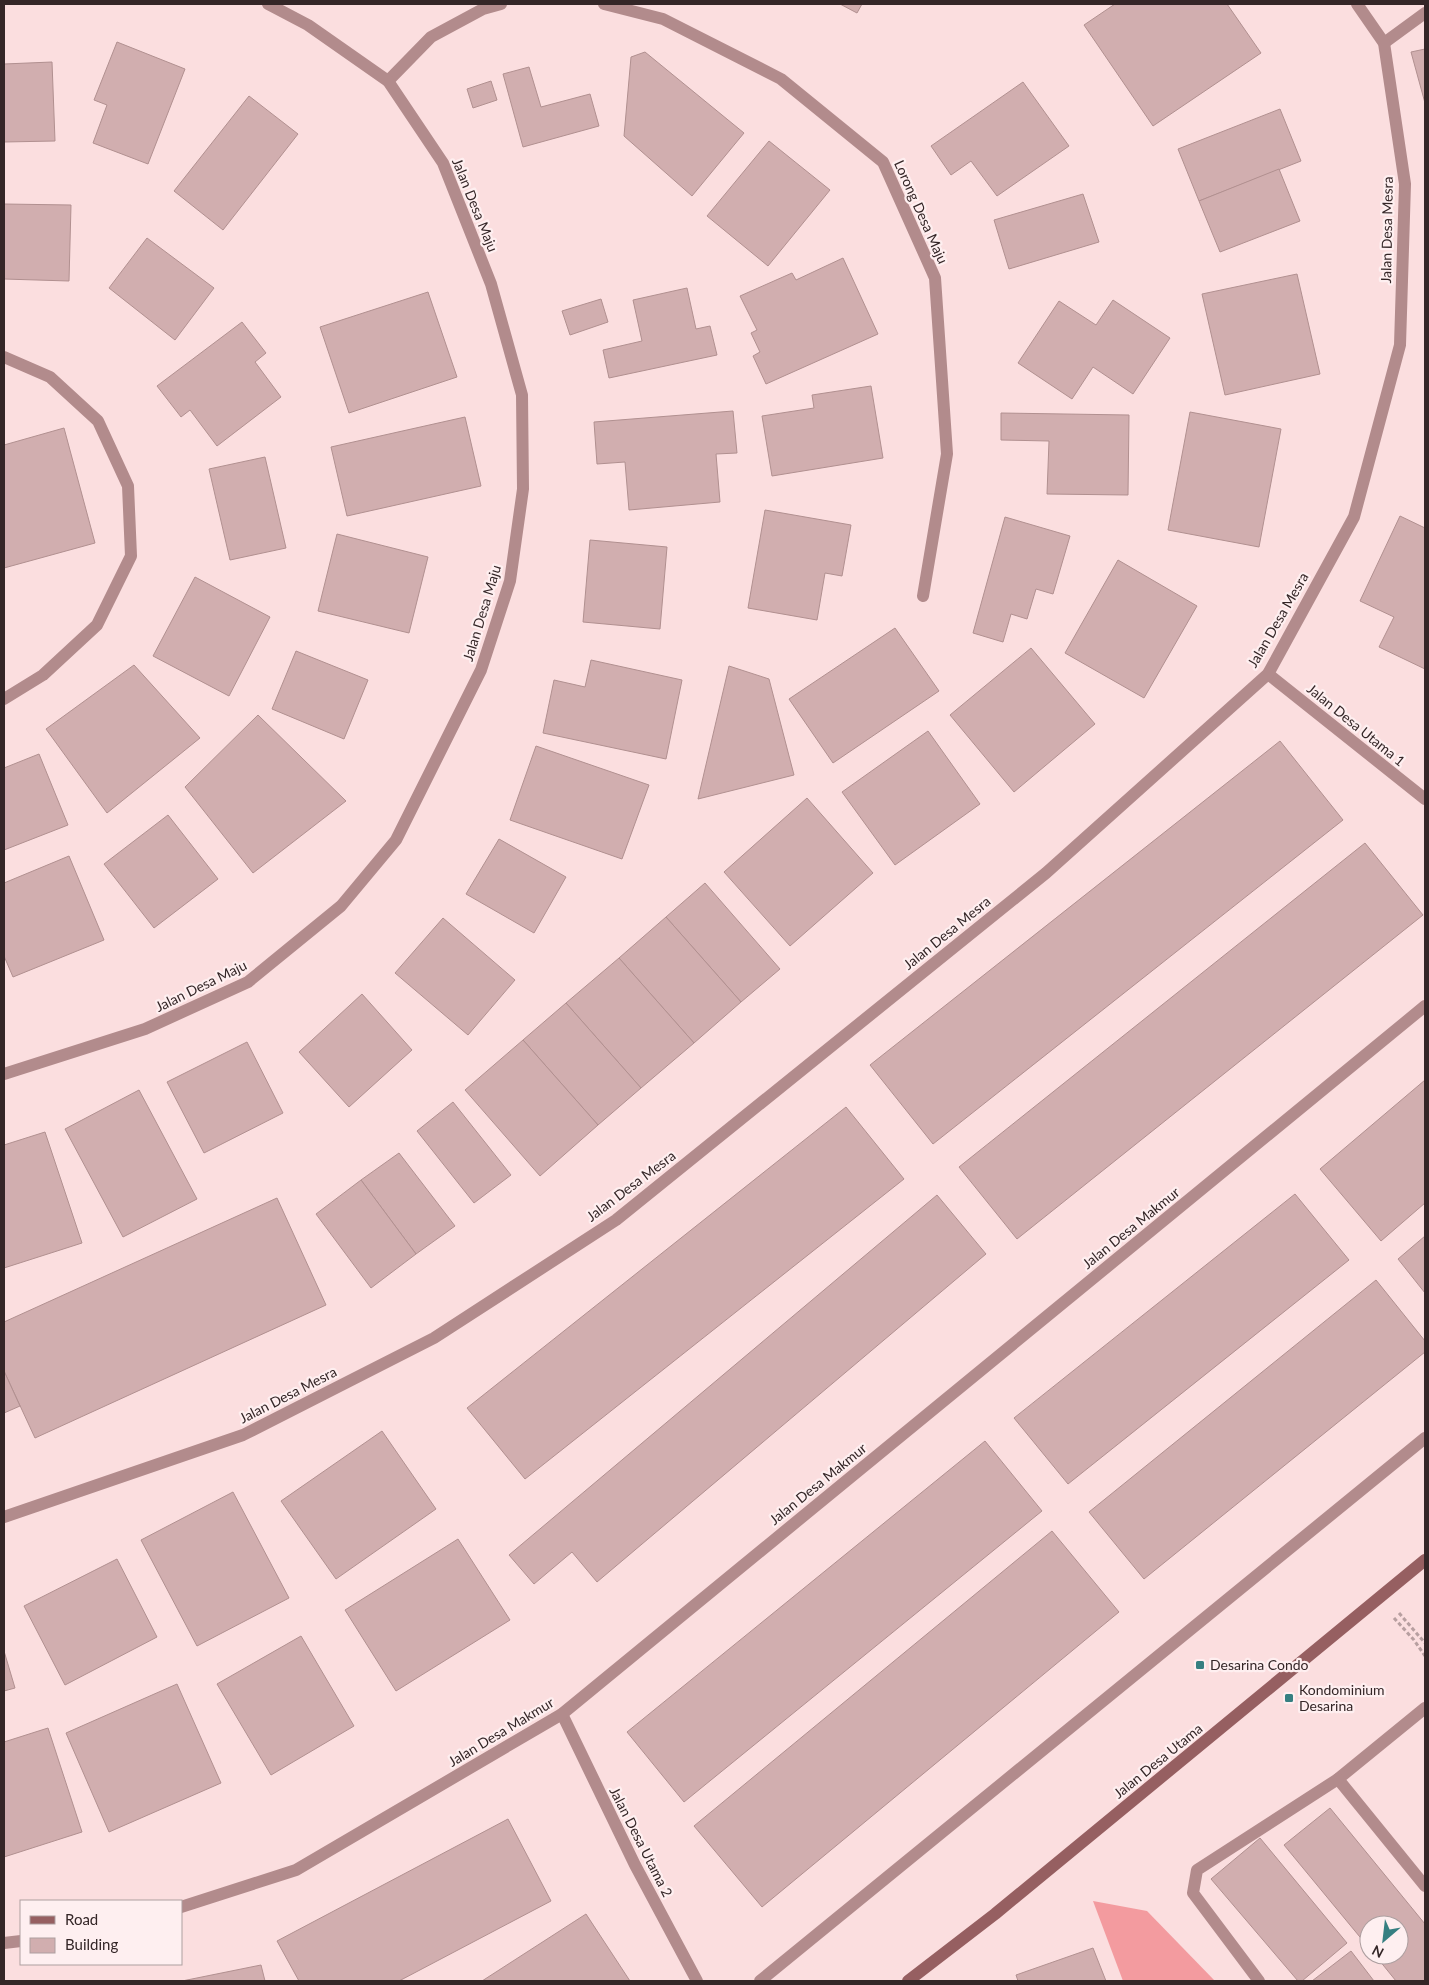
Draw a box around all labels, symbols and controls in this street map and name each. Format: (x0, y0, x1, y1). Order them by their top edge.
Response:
street label: Jalan Desa Maju (449, 155, 502, 254)
street label: Lorong Desa Maju (891, 157, 952, 266)
street label: Jalan Desa Mesra (1377, 176, 1396, 284)
street label: Jalan Desa Maju (459, 563, 504, 663)
street label: Jalan Desa Mesra (1243, 569, 1312, 670)
street label: Jalan Desa Utama 1 (1304, 680, 1409, 769)
street label: Jalan Desa Mesra (900, 892, 994, 973)
street label: Jalan Desa Maju (152, 956, 249, 1015)
street label: Jalan Desa Mesra (583, 1147, 679, 1225)
street label: Jalan Desa Makmur (1079, 1183, 1183, 1272)
street label: Jalan Desa Mesra (236, 1363, 339, 1426)
street label: Jalan Desa Makmur (766, 1439, 870, 1528)
place label: Desarina Condo (1210, 1656, 1309, 1673)
marker: Desarina Condo (1194, 1659, 1206, 1671)
place label: Kondominium Desarina (1299, 1681, 1385, 1714)
marker: Kondominium Desarina (1283, 1692, 1295, 1704)
street label: Jalan Desa Makmur (445, 1693, 557, 1770)
street label: Jalan Desa Utama (1110, 1720, 1206, 1802)
street label: Jalan Desa Utama 2 (606, 1784, 677, 1900)
legend (20, 1900, 182, 1965)
text: Road (65, 1910, 98, 1928)
north arrow (1359, 1915, 1409, 1965)
text: Building (65, 1935, 118, 1953)
text: N (1369, 1942, 1386, 1962)

